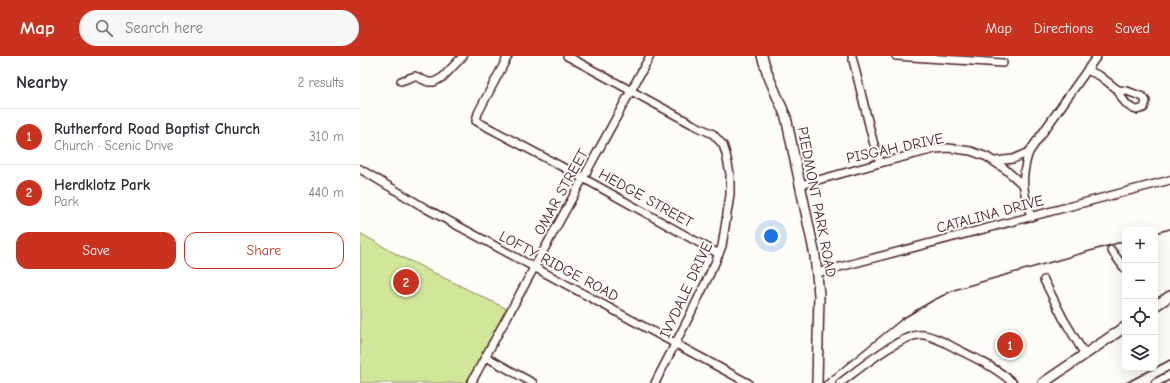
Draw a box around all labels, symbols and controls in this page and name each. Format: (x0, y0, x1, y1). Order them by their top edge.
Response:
search box (79, 10, 359, 46)
text: Map (20, 17, 55, 39)
icon: search (93, 17, 115, 39)
text: Search here (125, 19, 203, 37)
text: Map (985, 20, 1012, 37)
text: Directions (1034, 20, 1093, 37)
text: Saved (1115, 20, 1150, 37)
text: Nearby (16, 73, 67, 92)
text: 2 results (297, 75, 344, 90)
text: Rutherford Road Baptist Church (54, 120, 260, 138)
street label: PIEDMONT PARK ROAD (794, 125, 840, 279)
text: 1 (26, 129, 32, 144)
text: 310 m (309, 129, 344, 144)
street label: PISGAH DRIVE (845, 129, 945, 167)
text: Church · Scenic Drive (54, 138, 173, 153)
street label: OMAR STREET (530, 146, 592, 238)
street label: HEDGE STREET (596, 165, 696, 231)
text: Herdklotz Park (54, 176, 150, 194)
text: 2 (26, 185, 32, 200)
text: 440 m (308, 185, 344, 200)
street label: CATALINA DRIVE (934, 191, 1046, 237)
text: Park (54, 194, 79, 209)
your location (761, 226, 781, 246)
street label: LOFTY RIDGE ROAD (496, 227, 622, 305)
map controls (1122, 227, 1158, 371)
button: + (1122, 227, 1158, 263)
button: Save (16, 232, 176, 269)
button: Share (184, 232, 344, 269)
street label: IVYDALE DRIVE (656, 239, 716, 341)
button: − (1122, 263, 1158, 299)
pin: 2 (393, 267, 419, 297)
button: locate (1122, 299, 1158, 335)
pin: 1 (997, 330, 1023, 360)
button: layers (1122, 335, 1158, 371)

